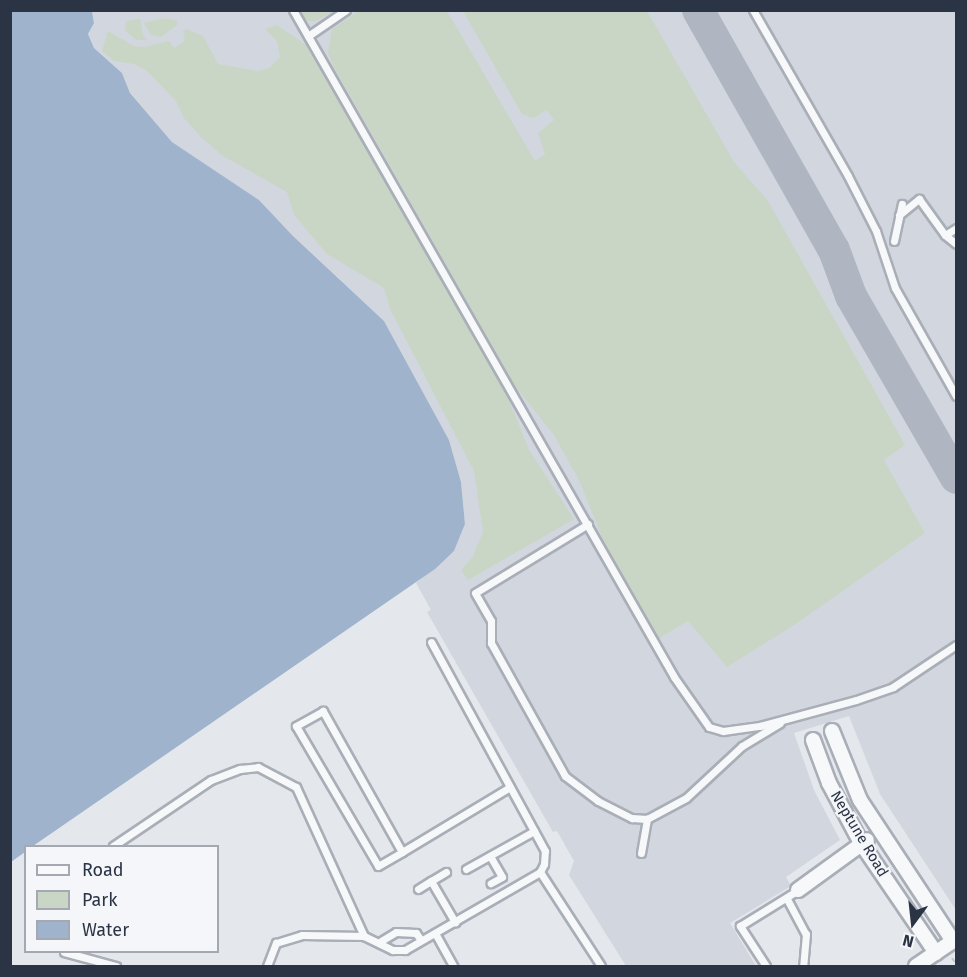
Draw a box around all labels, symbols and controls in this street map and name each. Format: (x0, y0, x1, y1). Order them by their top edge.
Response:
street label: Neptune Road (826, 788, 892, 880)
legend (24, 845, 219, 953)
text: Road (82, 859, 124, 881)
text: Park (82, 889, 117, 911)
north arrow (883, 893, 943, 953)
text: Water (82, 919, 129, 941)
text: N (901, 930, 916, 951)

